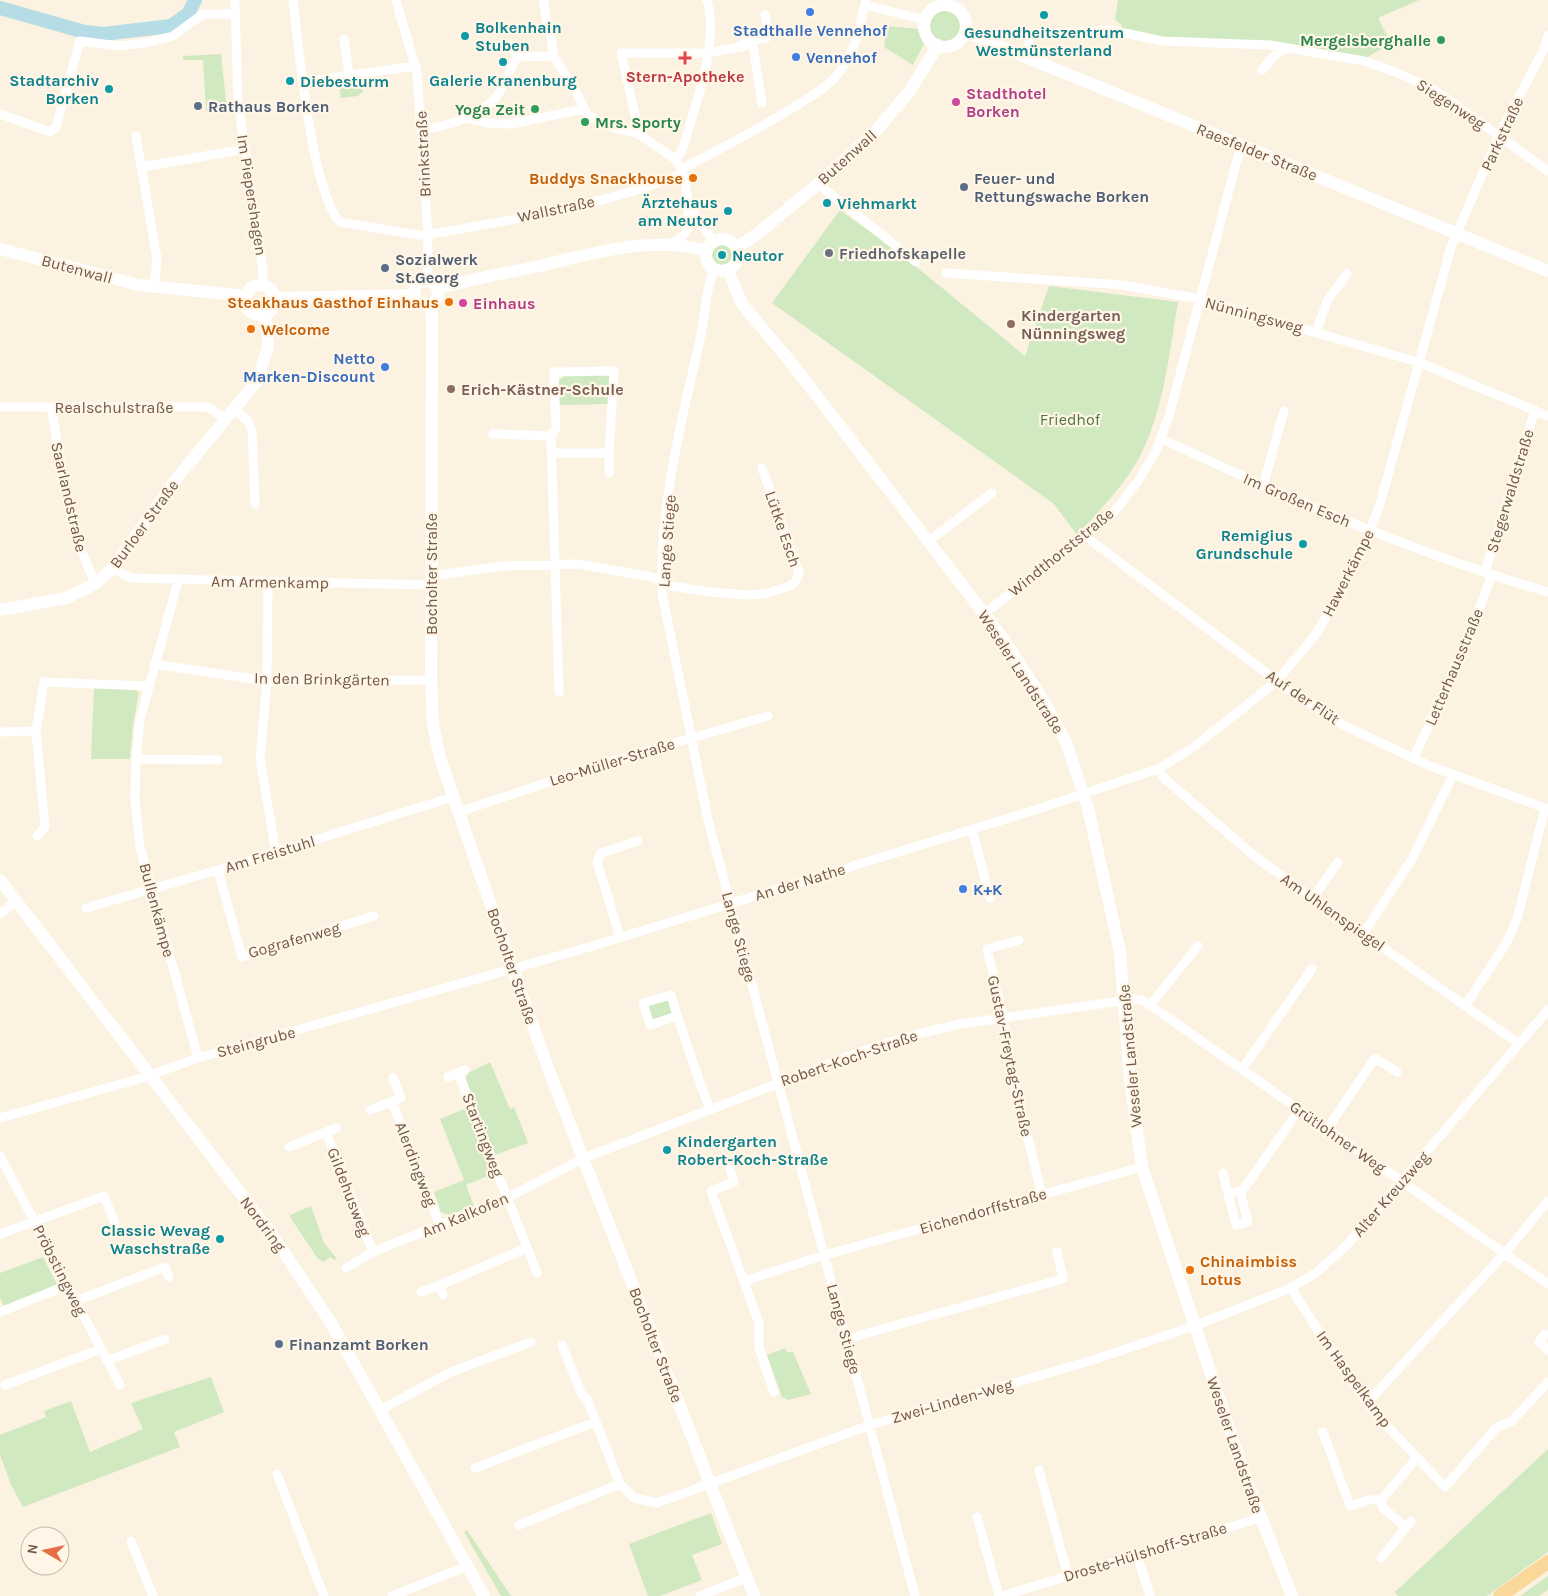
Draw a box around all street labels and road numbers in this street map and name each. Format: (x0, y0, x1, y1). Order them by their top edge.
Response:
street label: Siegenweg (1413, 75, 1489, 133)
street label: Parkstraße (1477, 94, 1527, 174)
street label: Brinkstraße (411, 110, 435, 198)
street label: Raesfelder Straße (1194, 119, 1320, 185)
street label: Butenwall (814, 126, 880, 188)
street label: Im Piepershagen (233, 133, 271, 257)
street label: Wallstraße (516, 192, 596, 226)
street label: Butenwall (39, 250, 115, 288)
street label: Nünningsweg (1203, 293, 1305, 337)
street label: Realschulstraße (55, 398, 173, 417)
street label: Stegerwaldstraße (1482, 427, 1538, 555)
street label: Saarlandstraße (47, 440, 91, 554)
street label: Im Großen Esch (1240, 469, 1354, 531)
street label: Burloer Straße (106, 476, 182, 572)
street label: Lütke Esch (761, 488, 805, 570)
street label: Lange Stiege (654, 494, 680, 588)
street label: Windthorststraße (1005, 504, 1117, 600)
street label: Bocholter Straße (422, 513, 441, 635)
street label: Hawerkämpe (1318, 526, 1378, 620)
street label: Am Armenkamp (211, 571, 329, 593)
street label: Letterhausstraße (1421, 606, 1487, 728)
street label: Weseler Landstraße (974, 607, 1068, 737)
street label: Auf der Flüt (1263, 666, 1343, 728)
street label: In den Brinkgärten (254, 668, 390, 690)
street label: Leo-Müller-Straße (547, 734, 677, 790)
street label: Am Freistuhl (223, 831, 317, 877)
street label: An der Nathe (752, 859, 848, 905)
street label: Bullenkämpe (135, 861, 179, 959)
street label: Am Uhlenspiegel (1277, 869, 1389, 955)
street label: Lange Stiege (718, 890, 760, 984)
street label: Bocholter Straße (483, 905, 541, 1027)
street label: Gografenweg (246, 918, 342, 962)
street label: Gustav-Freytag-Straße (984, 974, 1036, 1138)
street label: Weseler Landstraße (1114, 984, 1146, 1128)
street label: Steingrube (215, 1022, 297, 1062)
street label: Robert-Koch-Straße (778, 1026, 920, 1090)
street label: Startingweg (458, 1090, 508, 1180)
street label: Grütlohner Weg (1286, 1097, 1390, 1177)
street label: Alerdingweg (391, 1119, 441, 1209)
street label: Gildehusweg (323, 1145, 375, 1239)
street label: Alter Kreuzweg (1349, 1147, 1433, 1241)
street label: Eichendorffstraße (917, 1184, 1049, 1238)
street label: Am Kalkofen (419, 1188, 511, 1242)
street label: Nordring (236, 1193, 290, 1255)
street label: Pröbstingweg (29, 1221, 91, 1319)
street label: Lange Stiege (823, 1282, 865, 1376)
street label: Bocholter Straße (625, 1285, 687, 1405)
street label: Im Haspelkamp (1312, 1327, 1396, 1431)
street label: Weseler Landstraße (1203, 1374, 1267, 1516)
street label: Zwei-Linden-Weg (889, 1375, 1015, 1427)
street label: Droste-Hülshoff-Straße (1061, 1518, 1229, 1586)

